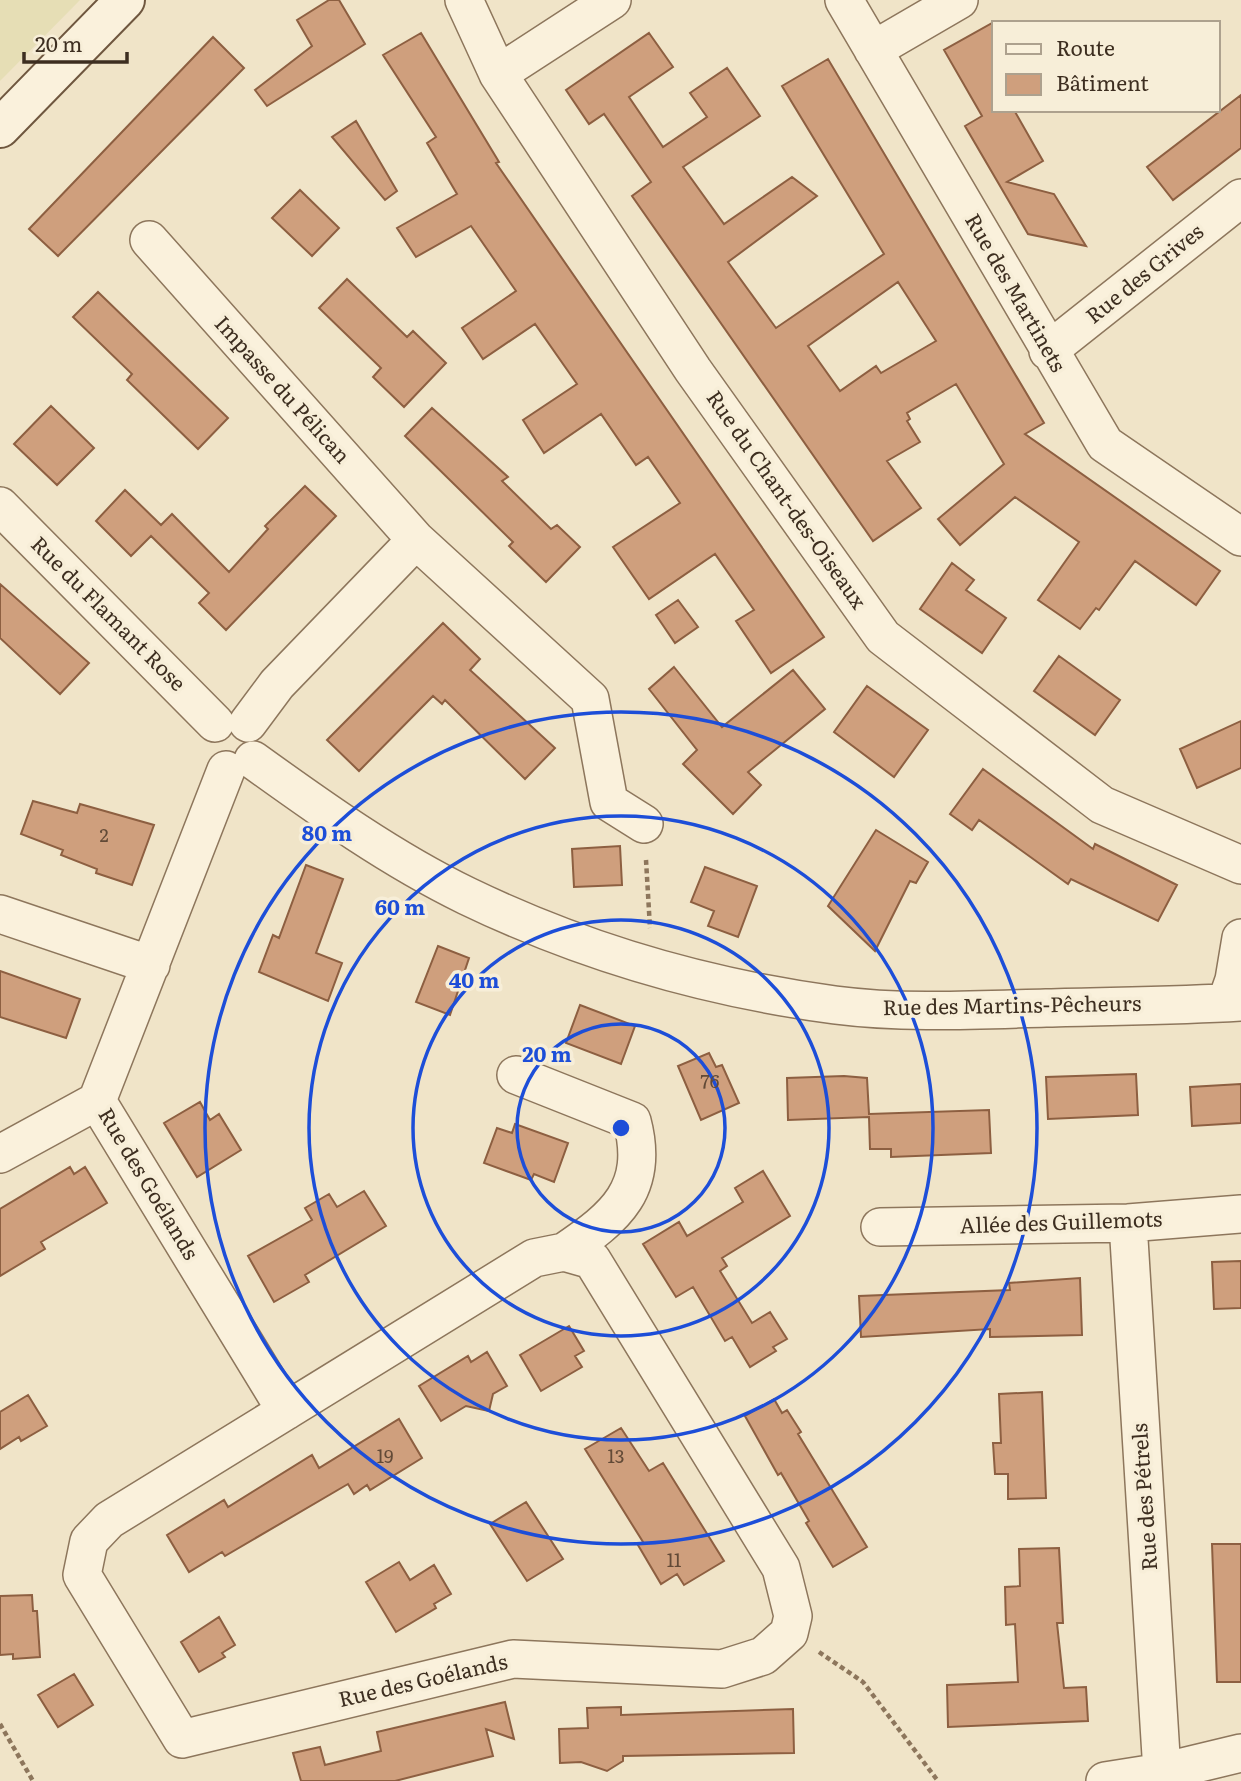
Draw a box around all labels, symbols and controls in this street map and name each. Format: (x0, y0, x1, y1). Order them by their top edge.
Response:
scale bar (24, 21, 128, 65)
legend (992, 21, 1220, 112)
text: 20 m (35, 27, 82, 58)
text: Route (1056, 31, 1115, 62)
text: Bâtiment (1056, 66, 1149, 97)
street label: Rue des Martinets (959, 207, 1075, 377)
street label: Rue des Grives (1078, 215, 1209, 329)
street label: Impasse du Pélican (209, 307, 359, 469)
street label: Rue du Chant-des-Oiseaux (701, 383, 876, 614)
street label: Rue du Flamant Rose (25, 528, 194, 697)
text: 80 m (302, 816, 352, 847)
house number: 2 (99, 821, 109, 848)
text: 60 m (375, 890, 425, 921)
text: 40 m (449, 963, 499, 994)
street label: Rue des Martins-Pêcheurs (882, 986, 1141, 1021)
text: 20 m (522, 1037, 572, 1068)
house number: 76 (701, 1067, 720, 1094)
street label: Rue des Goélands (92, 1101, 208, 1265)
centre of rings (609, 1116, 633, 1140)
street label: Allée des Guillemots (959, 1201, 1163, 1240)
street label: Rue des Pétrels (1122, 1422, 1163, 1572)
house number: 19 (377, 1442, 393, 1469)
house number: 13 (607, 1442, 625, 1469)
house number: 11 (667, 1546, 681, 1573)
street label: Rue des Goélands (335, 1644, 510, 1713)

